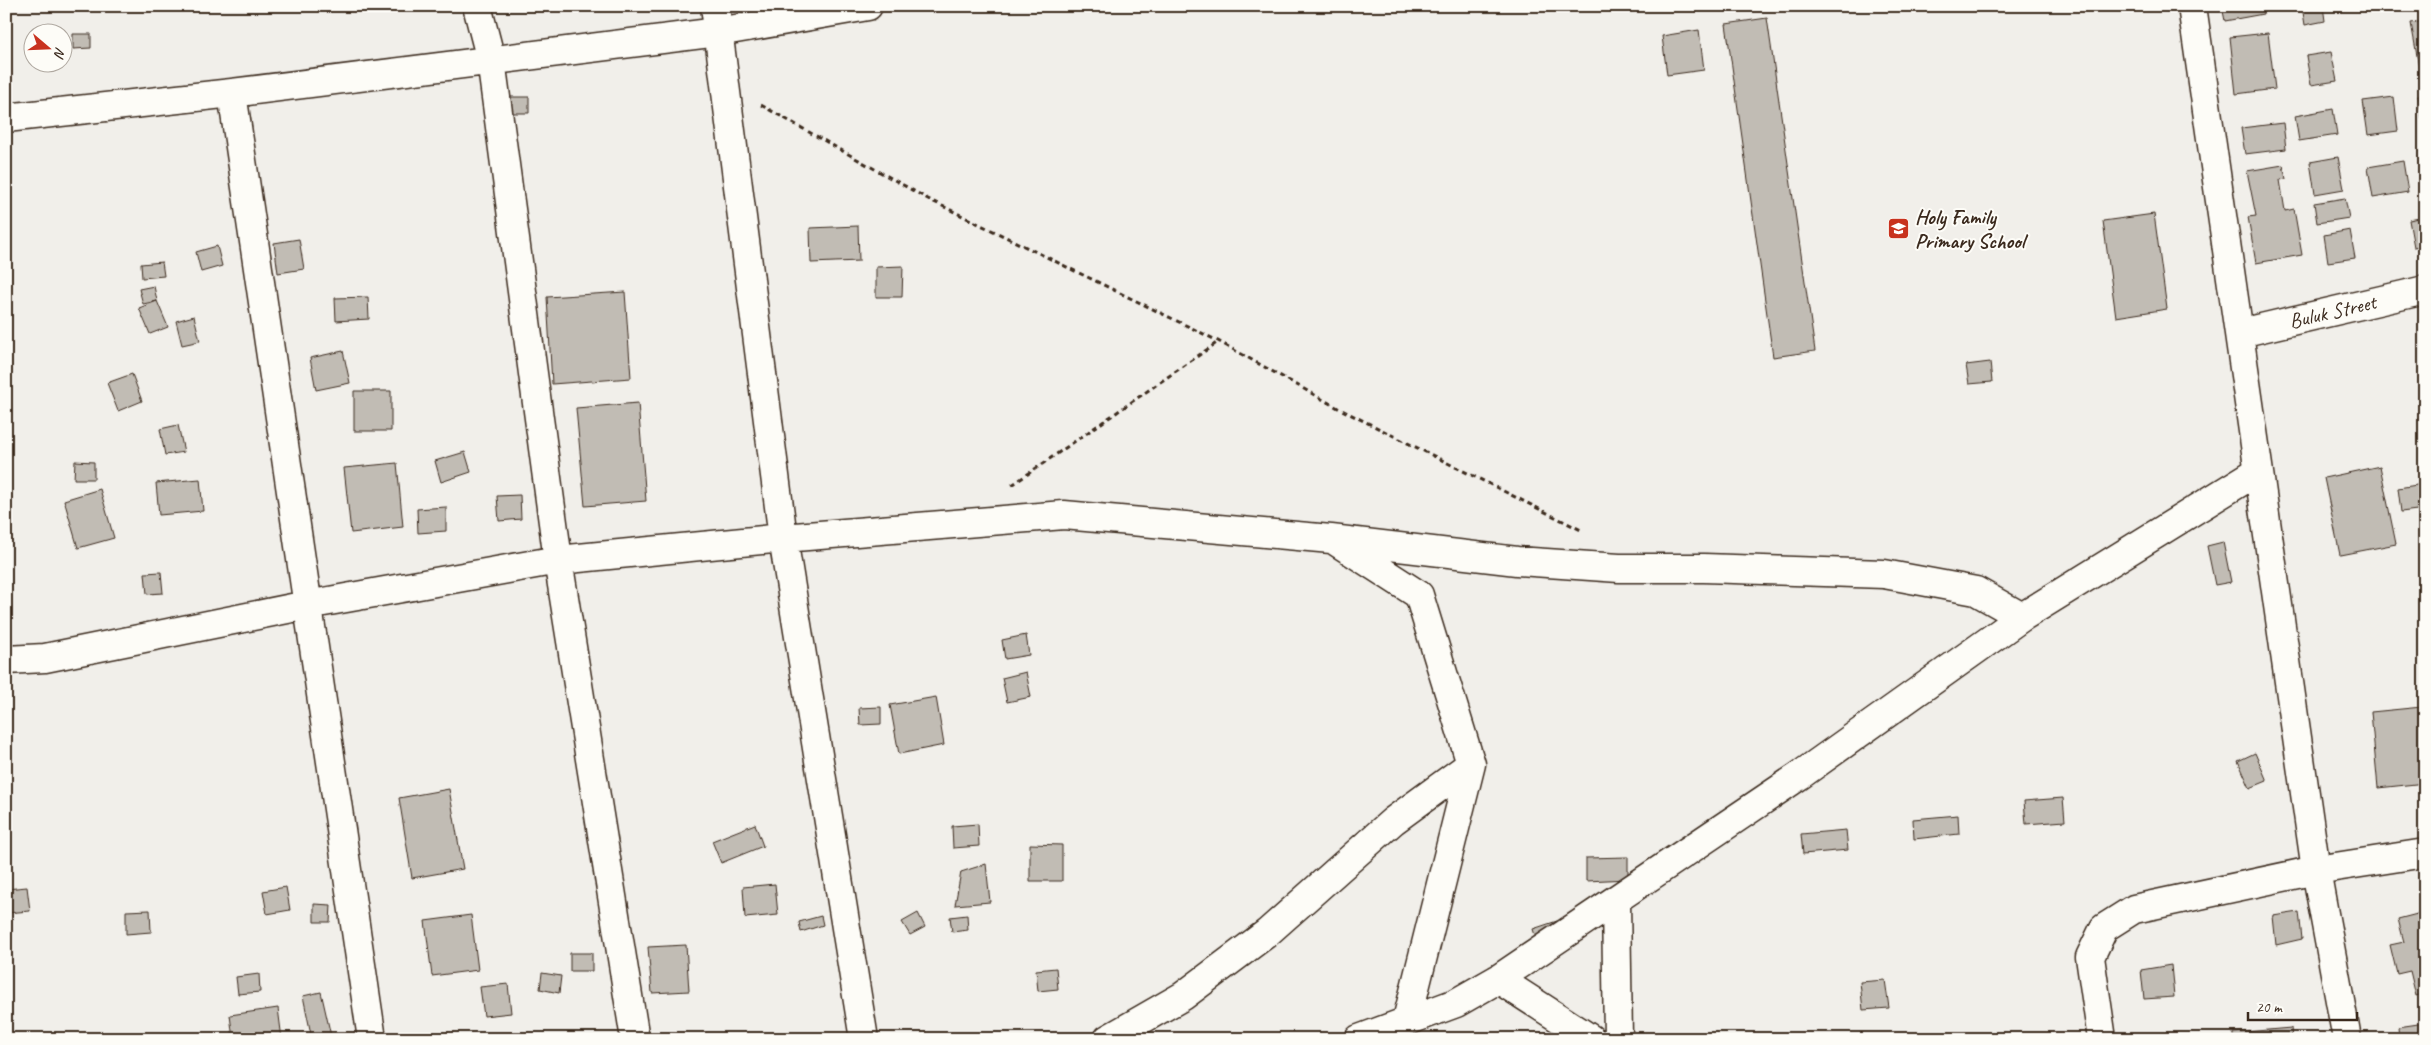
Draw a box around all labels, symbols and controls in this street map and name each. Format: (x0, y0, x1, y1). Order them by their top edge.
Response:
north arrow (22, 22, 72, 72)
text: N (50, 45, 69, 61)
place label: Holy Family Primary School (1915, 204, 2029, 254)
school or university icon: Holy Family Primary School (1887, 217, 1911, 241)
street label: Buluk Street (2287, 288, 2381, 334)
scale bar (2248, 990, 2357, 1022)
text: 20 m (2256, 998, 2283, 1017)

